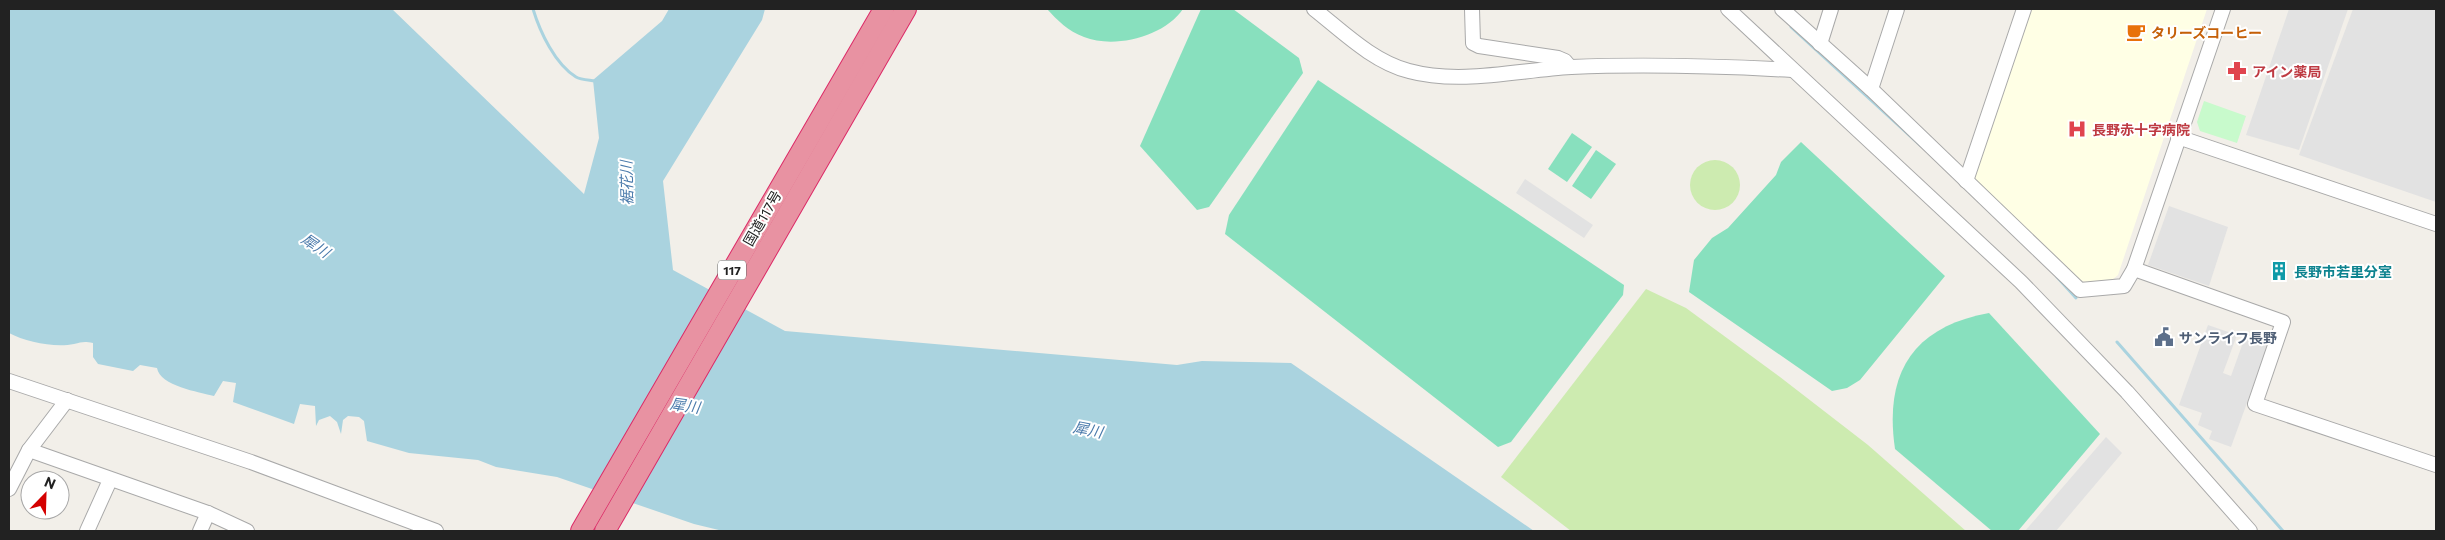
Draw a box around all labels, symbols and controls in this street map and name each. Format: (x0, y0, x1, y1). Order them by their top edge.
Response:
cafe icon: タリーズコーヒー (2125, 21, 2147, 43)
place label: タリーズコーヒー (2151, 24, 2262, 41)
pharmacy icon: アイン薬局 (2226, 60, 2248, 82)
place label: アイン薬局 (2252, 63, 2321, 80)
hospital icon: 長野赤十字病院 (2066, 118, 2088, 140)
place label: 長野赤十字病院 (2092, 121, 2190, 138)
water label: 裾花川 (617, 158, 635, 206)
street label: 国道117号 (739, 187, 785, 249)
water label: 犀川 (299, 229, 335, 262)
road number: 117 (718, 260, 746, 280)
building icon: 長野市若里分室 (2268, 260, 2290, 282)
place label: 長野市若里分室 (2294, 263, 2392, 280)
public building icon: サンライフ長野 (2153, 326, 2175, 348)
place label: サンライフ長野 (2179, 329, 2277, 346)
water label: 犀川 (669, 394, 703, 416)
water label: 犀川 (1072, 417, 1106, 441)
north arrow (20, 470, 70, 520)
text: N (42, 473, 58, 492)

